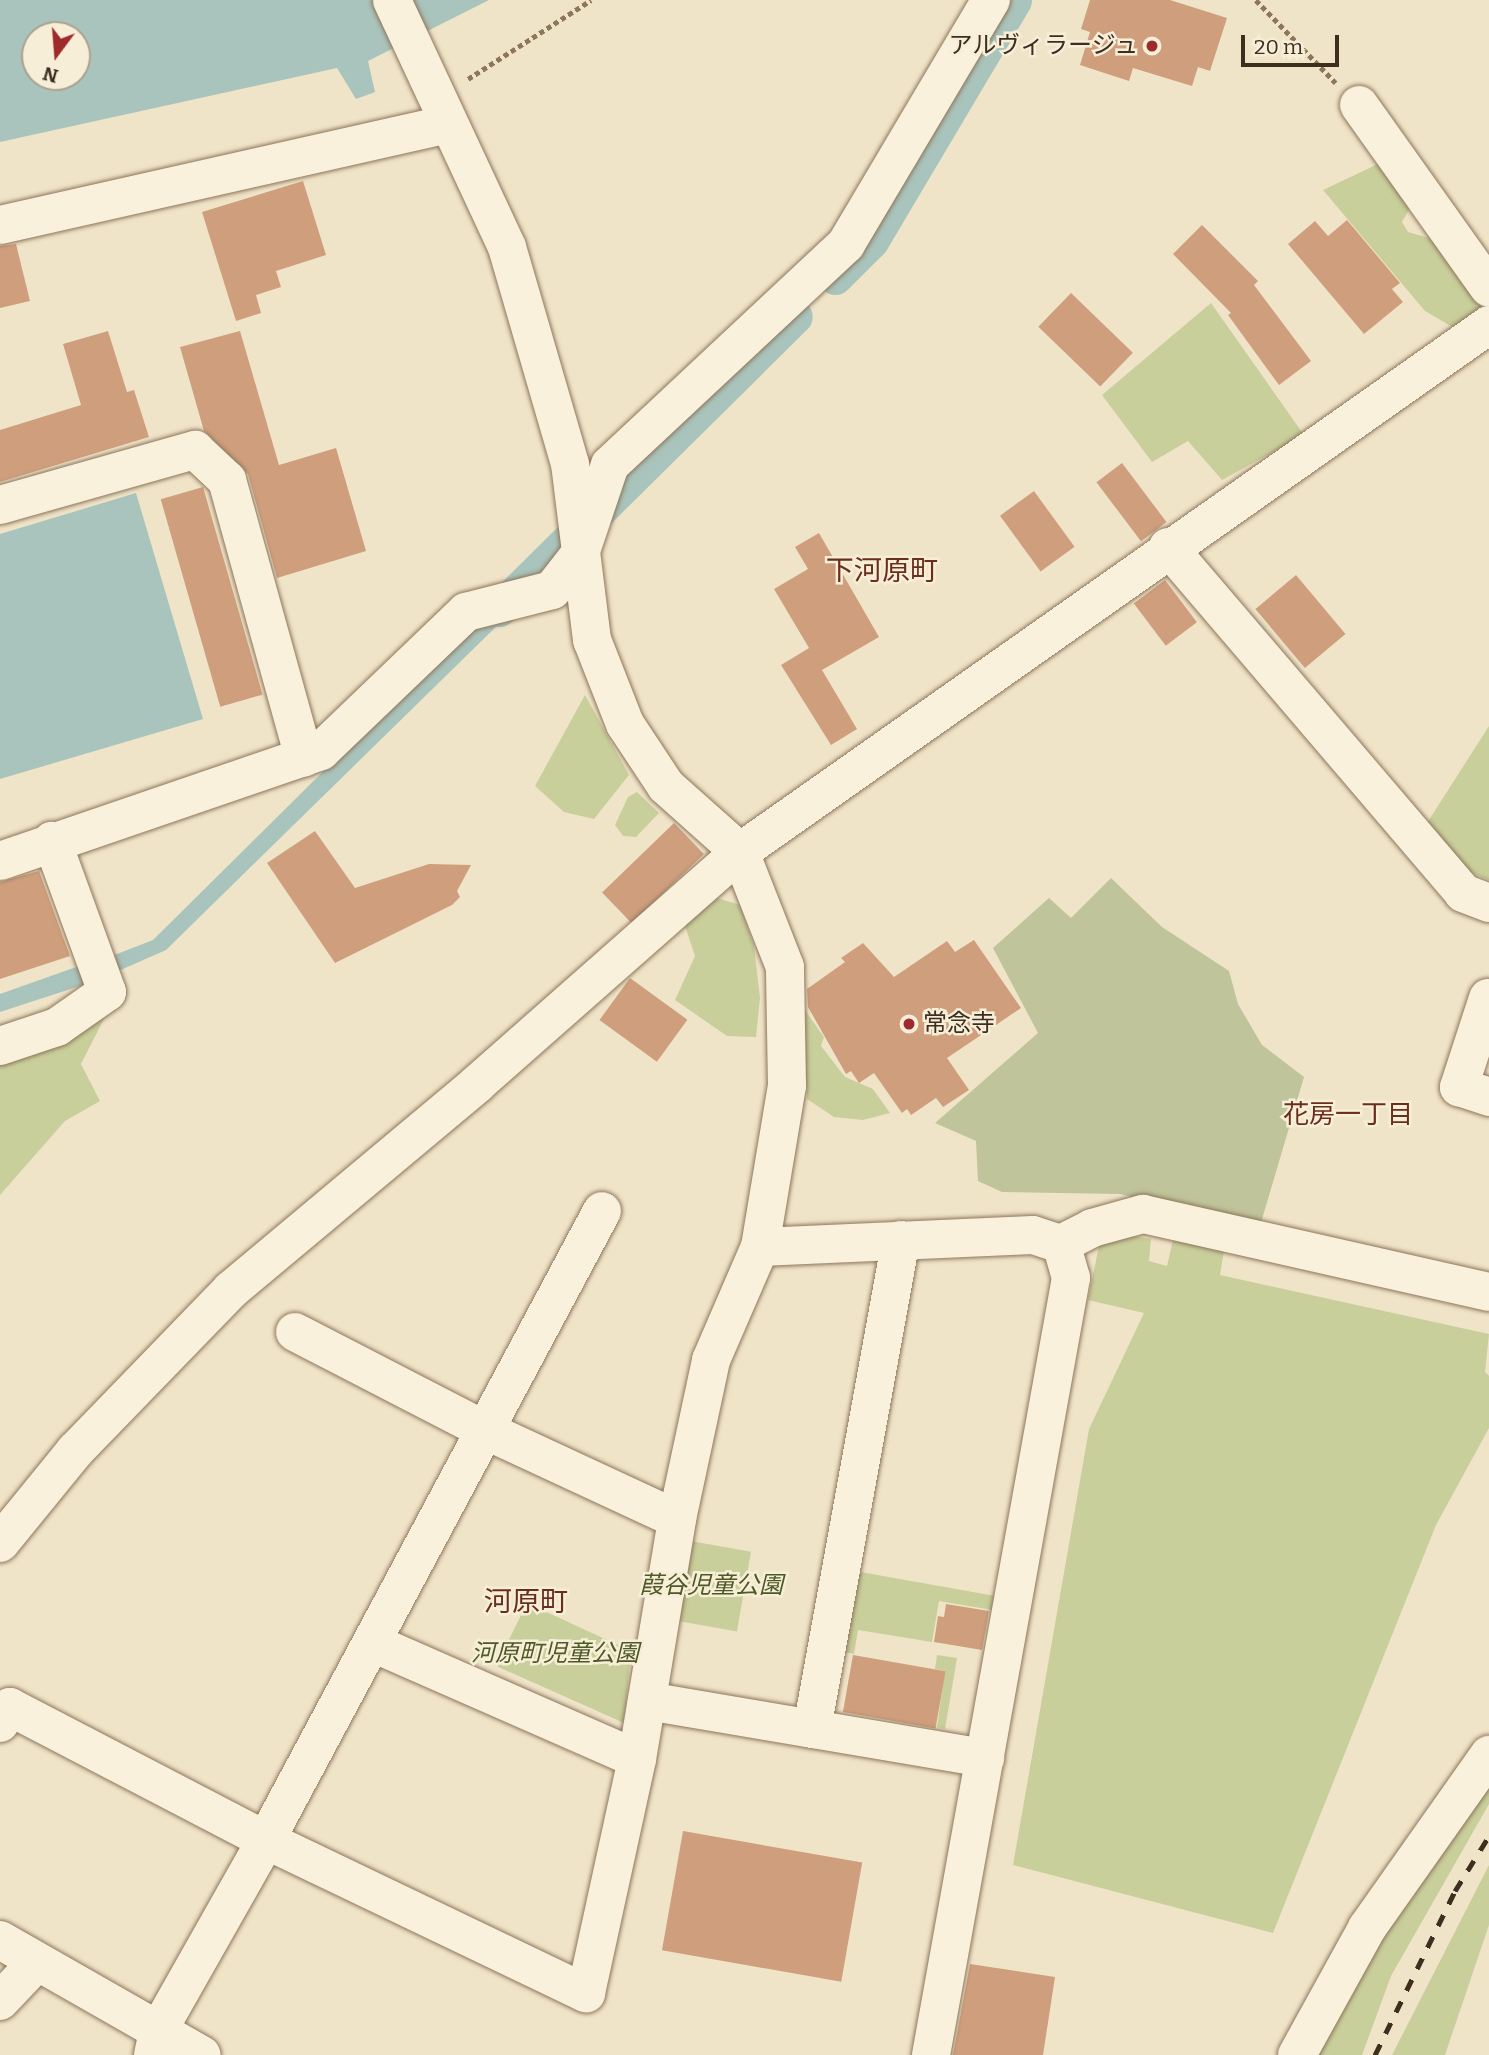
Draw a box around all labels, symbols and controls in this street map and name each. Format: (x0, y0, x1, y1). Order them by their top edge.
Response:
north arrow (21, 21, 91, 91)
scale bar (1244, 21, 1342, 65)
place label: アルヴィラージュ (946, 32, 1138, 60)
text: 20 m (1254, 34, 1303, 60)
marker: アルヴィラージュ (1144, 38, 1160, 54)
text: N (40, 62, 61, 88)
district label: 下河原町 (826, 554, 938, 588)
place label: 常念寺 (923, 1010, 995, 1038)
marker: 常念寺 (901, 1016, 917, 1032)
district label: 花房一丁目 (1283, 1099, 1413, 1131)
park label: 葭谷児童公園 (639, 1572, 783, 1600)
district label: 河原町 (484, 1585, 568, 1619)
park label: 河原町児童公園 (471, 1640, 639, 1668)

